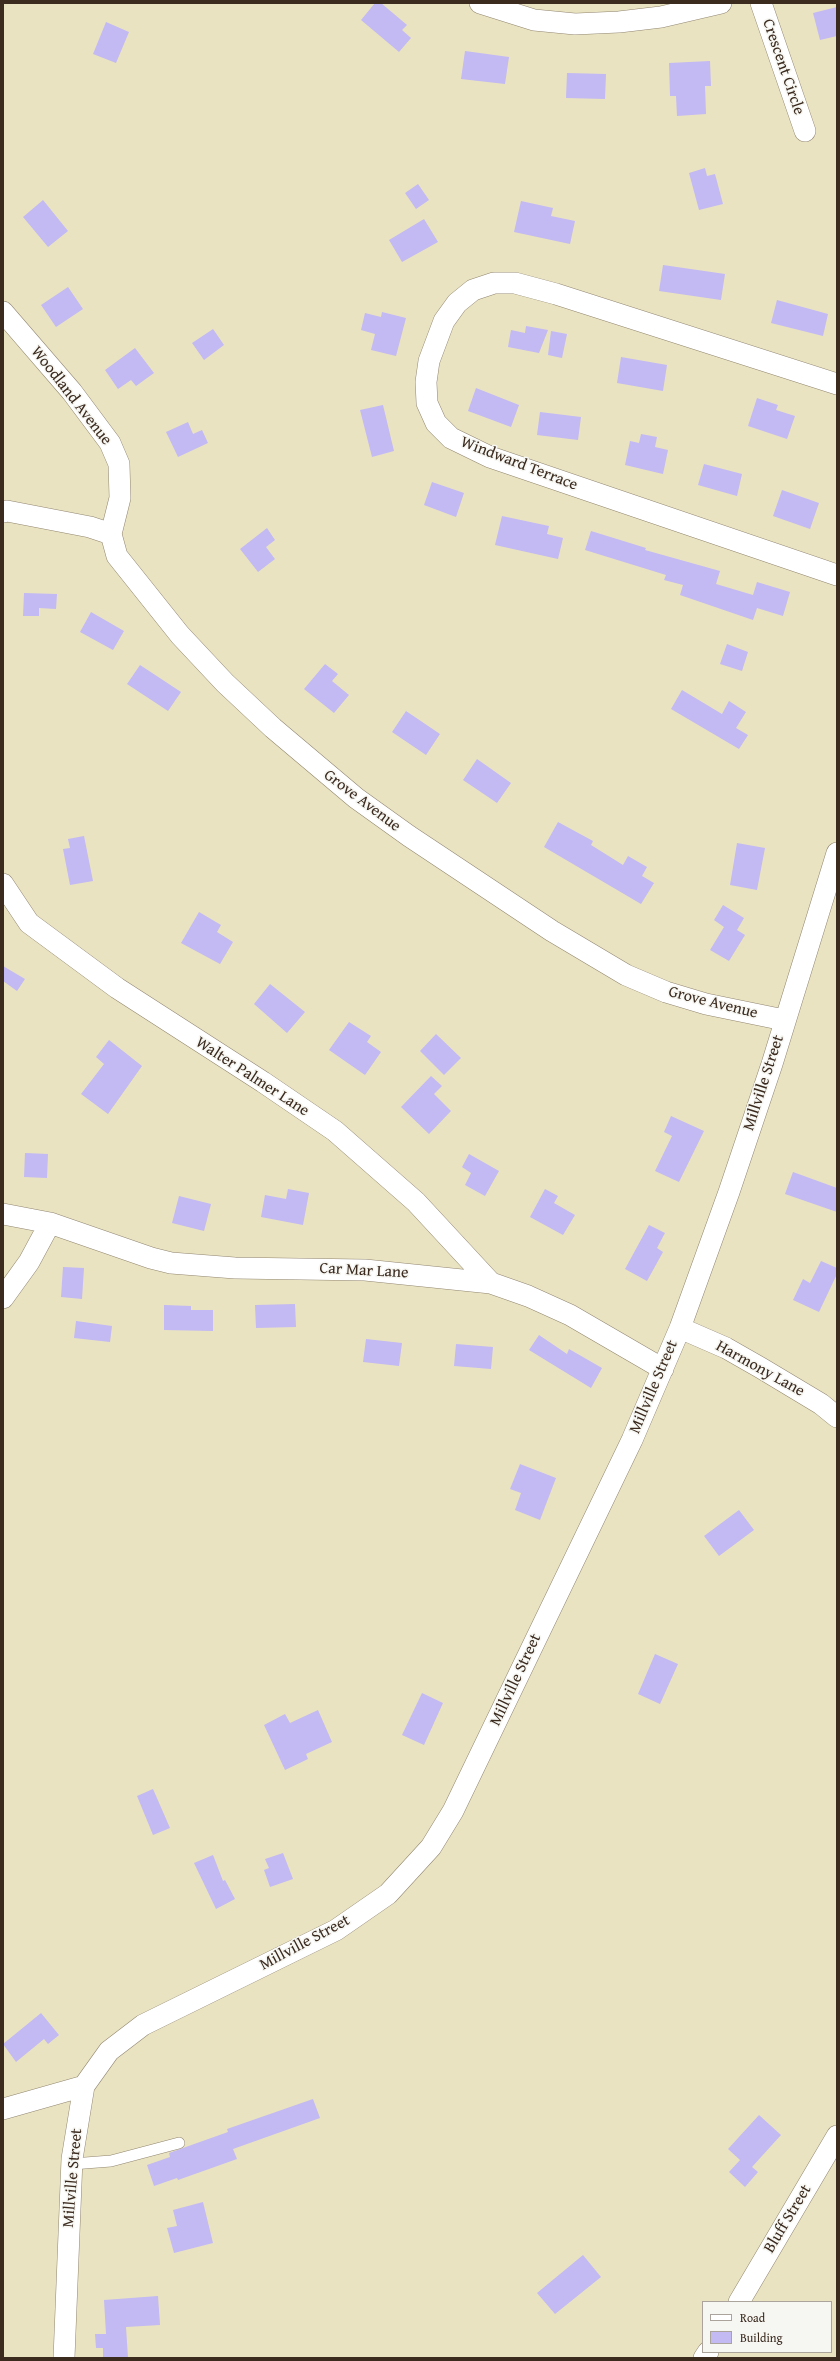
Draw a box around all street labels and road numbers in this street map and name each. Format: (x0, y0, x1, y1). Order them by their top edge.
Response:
street label: Crescent Circle (758, 17, 808, 117)
street label: Woodland Avenue (26, 343, 116, 449)
street label: Windward Terrace (458, 433, 580, 495)
street label: Grove Avenue (320, 766, 404, 836)
street label: Grove Avenue (666, 983, 760, 1023)
street label: Walter Palmer Lane (192, 1033, 312, 1121)
street label: Millville Street (739, 1033, 789, 1133)
street label: Car Mar Lane (319, 1259, 409, 1283)
street label: Millville Street (626, 1337, 682, 1437)
street label: Harmony Lane (712, 1337, 808, 1401)
street label: Millville Street (486, 1631, 546, 1729)
street label: Millville Street (257, 1911, 353, 1975)
street label: Millville Street (59, 2128, 87, 2228)
street label: Bluff Street (760, 2181, 816, 2257)

